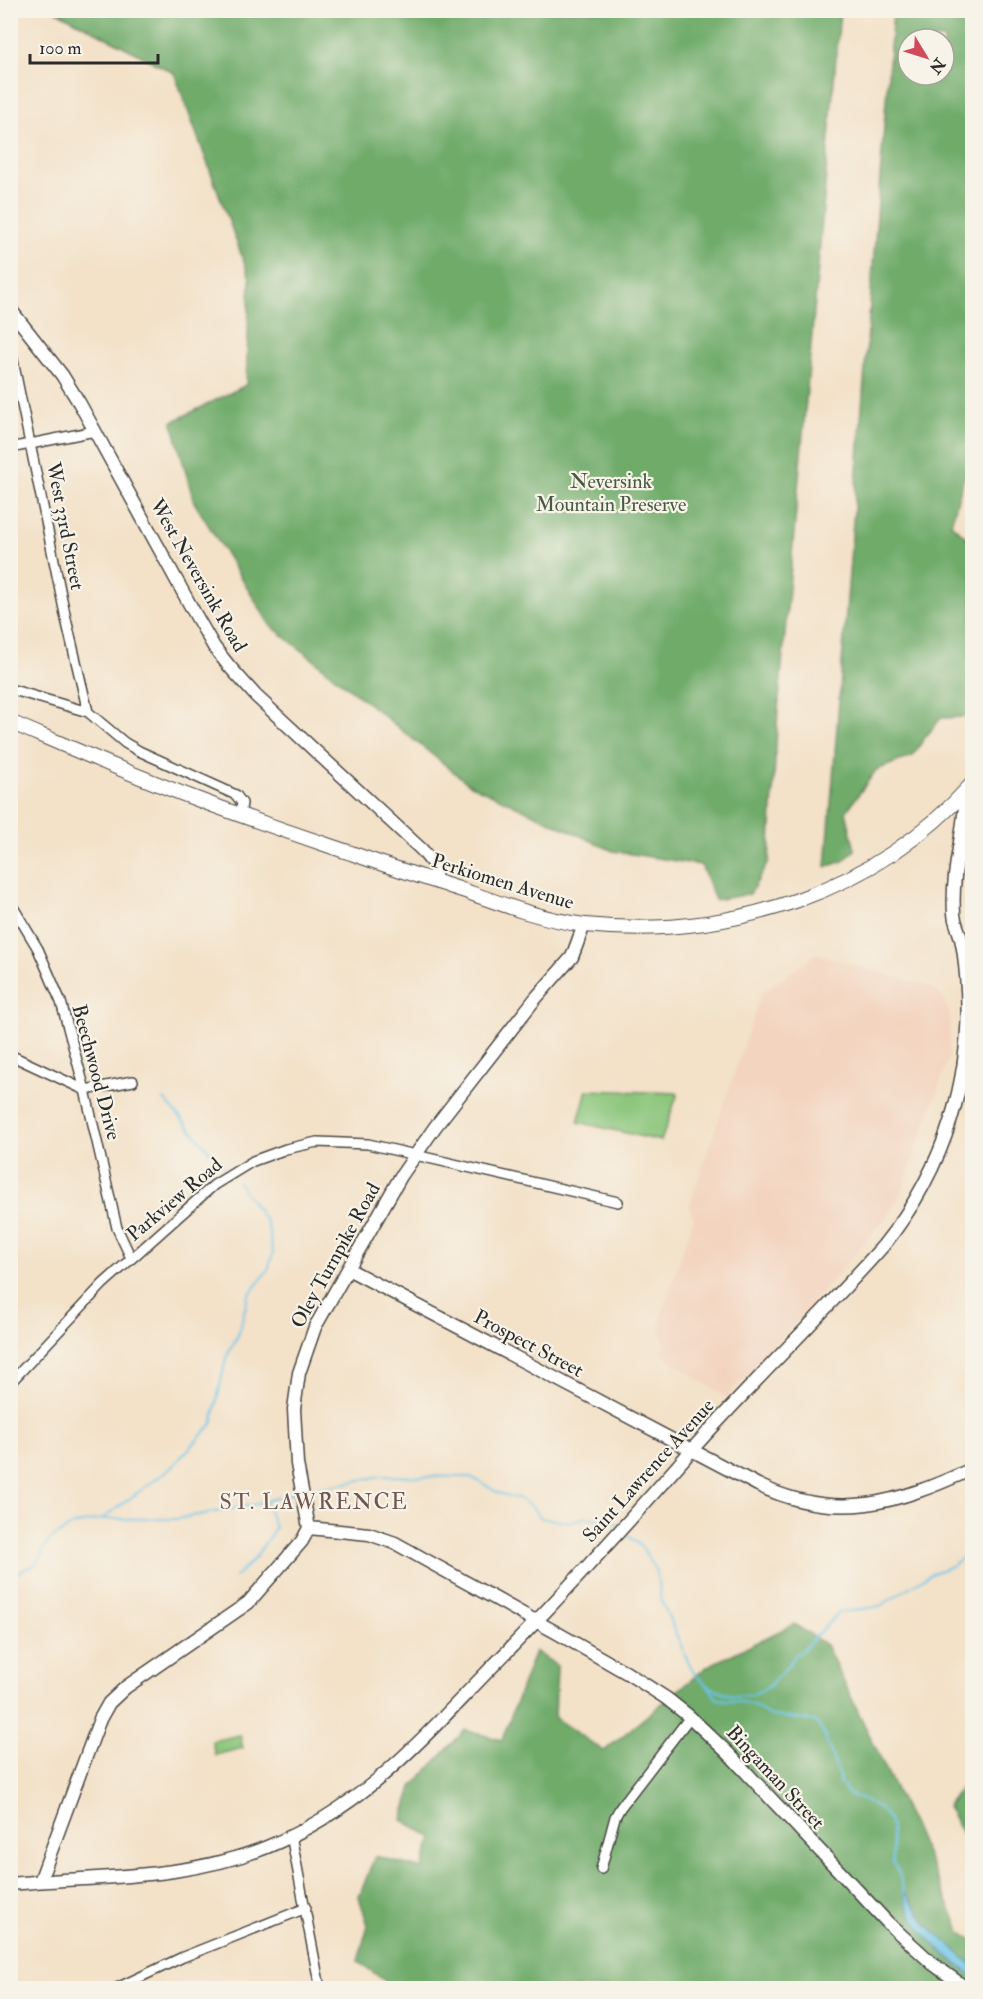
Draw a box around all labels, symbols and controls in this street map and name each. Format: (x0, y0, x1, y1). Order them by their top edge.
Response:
scale bar (30, 27, 158, 65)
north arrow (896, 27, 956, 87)
text: 100 m (39, 37, 82, 60)
text: N (924, 53, 950, 78)
street label: West 33rd Street (41, 459, 90, 592)
park label: Neversink Mountain Preserve (536, 469, 686, 517)
street label: West Neversink Road (144, 493, 253, 656)
street label: Perkiomen Avenue (429, 848, 577, 915)
street label: Beechwood Drive (66, 1002, 127, 1143)
street label: Parkview Road (121, 1152, 227, 1247)
street label: Oley Turnpike Road (285, 1178, 387, 1333)
street label: Prospect Street (469, 1304, 588, 1384)
street label: Saint Lawrence Avenue (577, 1393, 720, 1547)
district label: ST. LAWRENCE (220, 1488, 408, 1516)
street label: Bingaman Street (721, 1720, 831, 1835)

